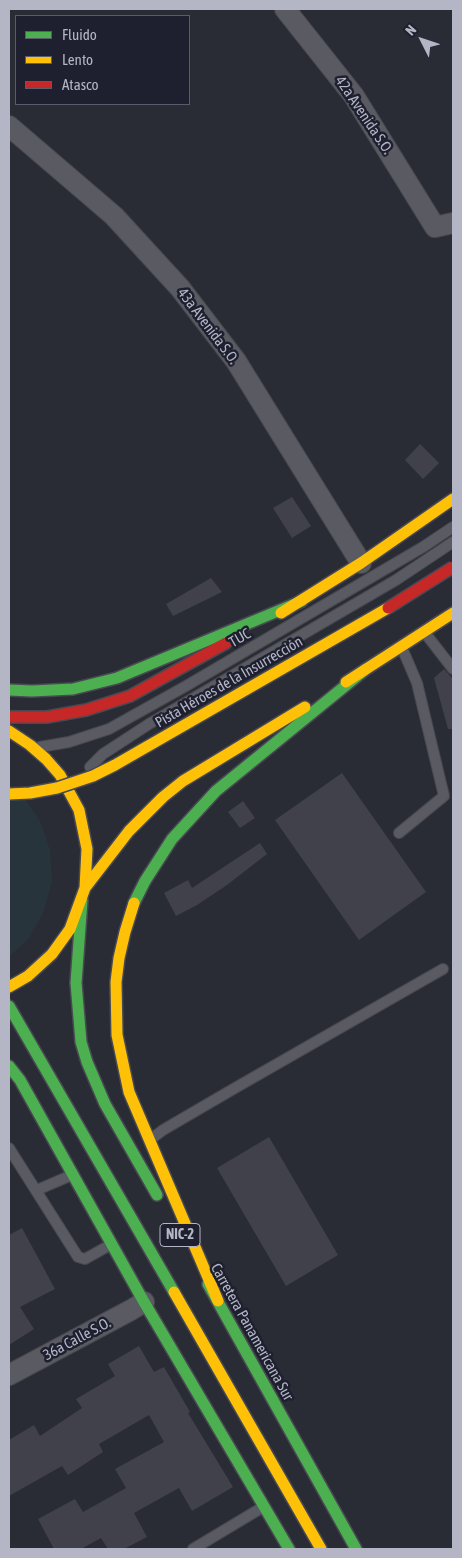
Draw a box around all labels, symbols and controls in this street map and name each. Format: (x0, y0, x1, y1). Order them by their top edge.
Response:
legend (15, 15, 190, 105)
north arrow (397, 15, 447, 65)
text: N (402, 22, 419, 39)
text: Fluido (62, 26, 97, 43)
text: Lento (62, 51, 93, 68)
street label: 42a Avenida S.O. (331, 73, 397, 157)
text: Atasco (62, 76, 99, 93)
street label: 43a Avenida S.O. (174, 285, 242, 367)
street label: TUC (226, 625, 254, 651)
street label: Pista Héroes de la Insurrección (152, 632, 306, 732)
road number: NIC-2 (160, 1224, 200, 1246)
street label: Carretera Panamericana Sur (207, 1260, 297, 1404)
street label: 36a Calle S.O. (40, 1314, 114, 1364)

